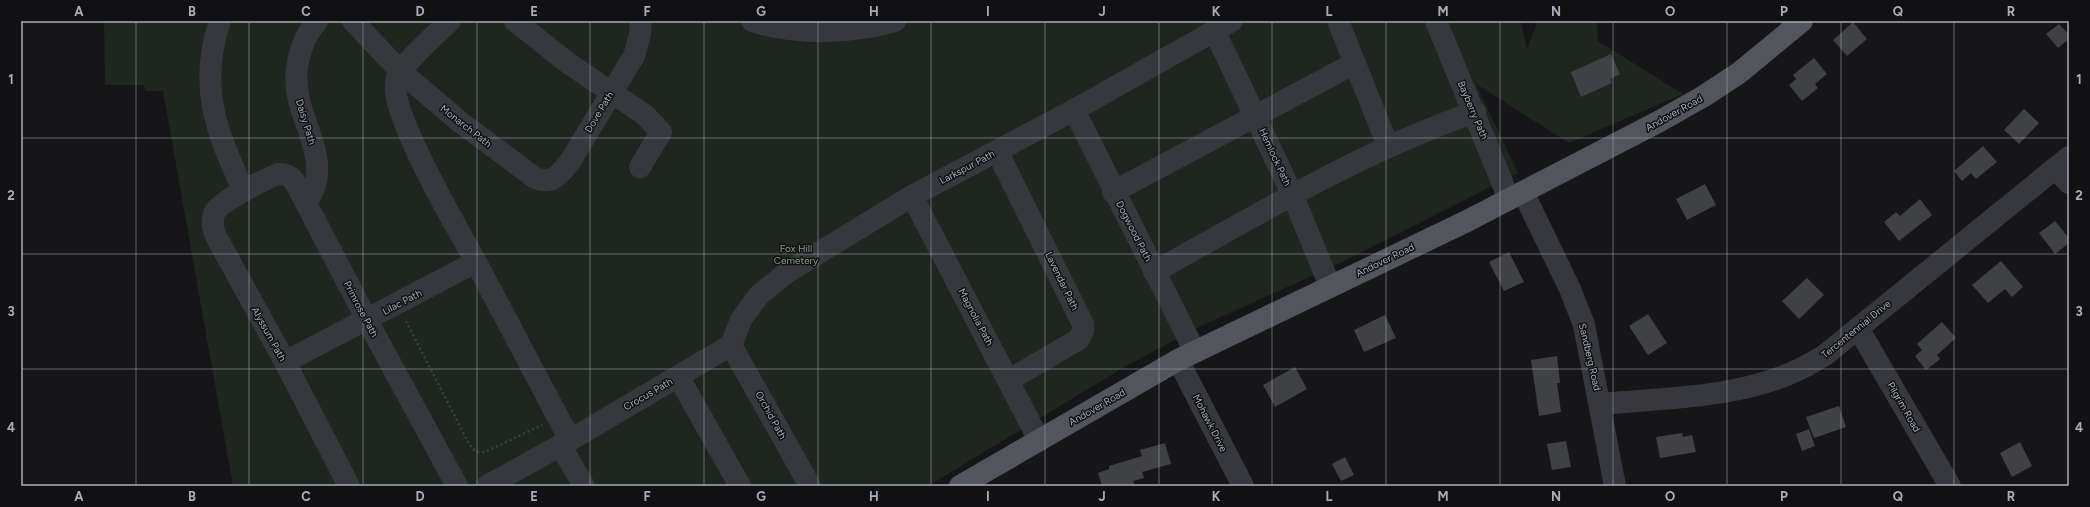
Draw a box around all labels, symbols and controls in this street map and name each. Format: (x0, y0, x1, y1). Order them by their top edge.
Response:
text: A (74, 4, 84, 19)
text: B (188, 4, 196, 19)
text: C (301, 4, 311, 19)
text: D (415, 4, 425, 19)
text: E (530, 4, 538, 19)
text: F (643, 4, 651, 19)
text: G (756, 4, 766, 19)
text: H (869, 4, 879, 19)
text: I (986, 4, 990, 19)
text: J (1098, 4, 1106, 19)
text: K (1212, 4, 1221, 19)
text: L (1326, 4, 1333, 19)
text: M (1437, 4, 1449, 19)
text: N (1551, 4, 1561, 19)
text: O (1665, 4, 1675, 19)
text: P (1780, 4, 1788, 19)
text: Q (1893, 4, 1903, 19)
text: R (2007, 4, 2016, 19)
text: 1 (8, 72, 14, 87)
text: 1 (2076, 72, 2082, 87)
street label: Bayberry Path (1455, 79, 1491, 142)
street label: Dove Path (582, 89, 617, 135)
street label: Andover Road (1643, 92, 1705, 134)
street label: Daisy Path (293, 98, 319, 147)
street label: Monarch Path (438, 102, 495, 150)
street label: Hemlock Path (1256, 126, 1294, 188)
street label: Larkspur Path (937, 147, 997, 187)
text: 2 (7, 188, 15, 203)
text: 2 (2075, 188, 2083, 203)
street label: Dogwood Path (1113, 198, 1155, 264)
street label: Andover Road (1354, 240, 1416, 280)
park label: Fox Hill Cemetery (774, 242, 819, 267)
street label: Lavendar Path (1042, 250, 1082, 313)
street label: Primrose Path (341, 279, 381, 340)
street label: Lilac Path (380, 286, 424, 318)
street label: Magnolia Path (955, 286, 997, 348)
street label: Tercentennial Drive (1819, 297, 1894, 361)
text: 3 (7, 304, 15, 319)
street label: Alyssum Path (249, 304, 289, 364)
text: 3 (2075, 304, 2083, 319)
street label: Sandberg Road (1576, 322, 1604, 392)
street label: Crocus Path (621, 374, 675, 413)
street label: Pilgrim Road (1884, 380, 1924, 435)
street label: Andover Road (1066, 385, 1128, 428)
street label: Orchid Path (752, 389, 790, 442)
street label: Mohawk Drive (1190, 392, 1230, 455)
text: 4 (7, 420, 15, 435)
text: 4 (2075, 420, 2083, 435)
text: A (74, 489, 84, 504)
text: B (188, 489, 196, 504)
text: C (301, 489, 311, 504)
text: D (415, 489, 425, 504)
text: E (530, 489, 538, 504)
text: F (643, 489, 651, 504)
text: G (756, 489, 766, 504)
text: H (869, 489, 879, 504)
text: I (986, 489, 990, 504)
text: J (1098, 489, 1106, 504)
text: K (1212, 489, 1221, 504)
text: L (1326, 489, 1333, 504)
text: M (1437, 489, 1449, 504)
text: N (1551, 489, 1561, 504)
text: O (1665, 489, 1675, 504)
text: P (1780, 489, 1788, 504)
text: Q (1893, 489, 1903, 504)
text: R (2007, 489, 2016, 504)

